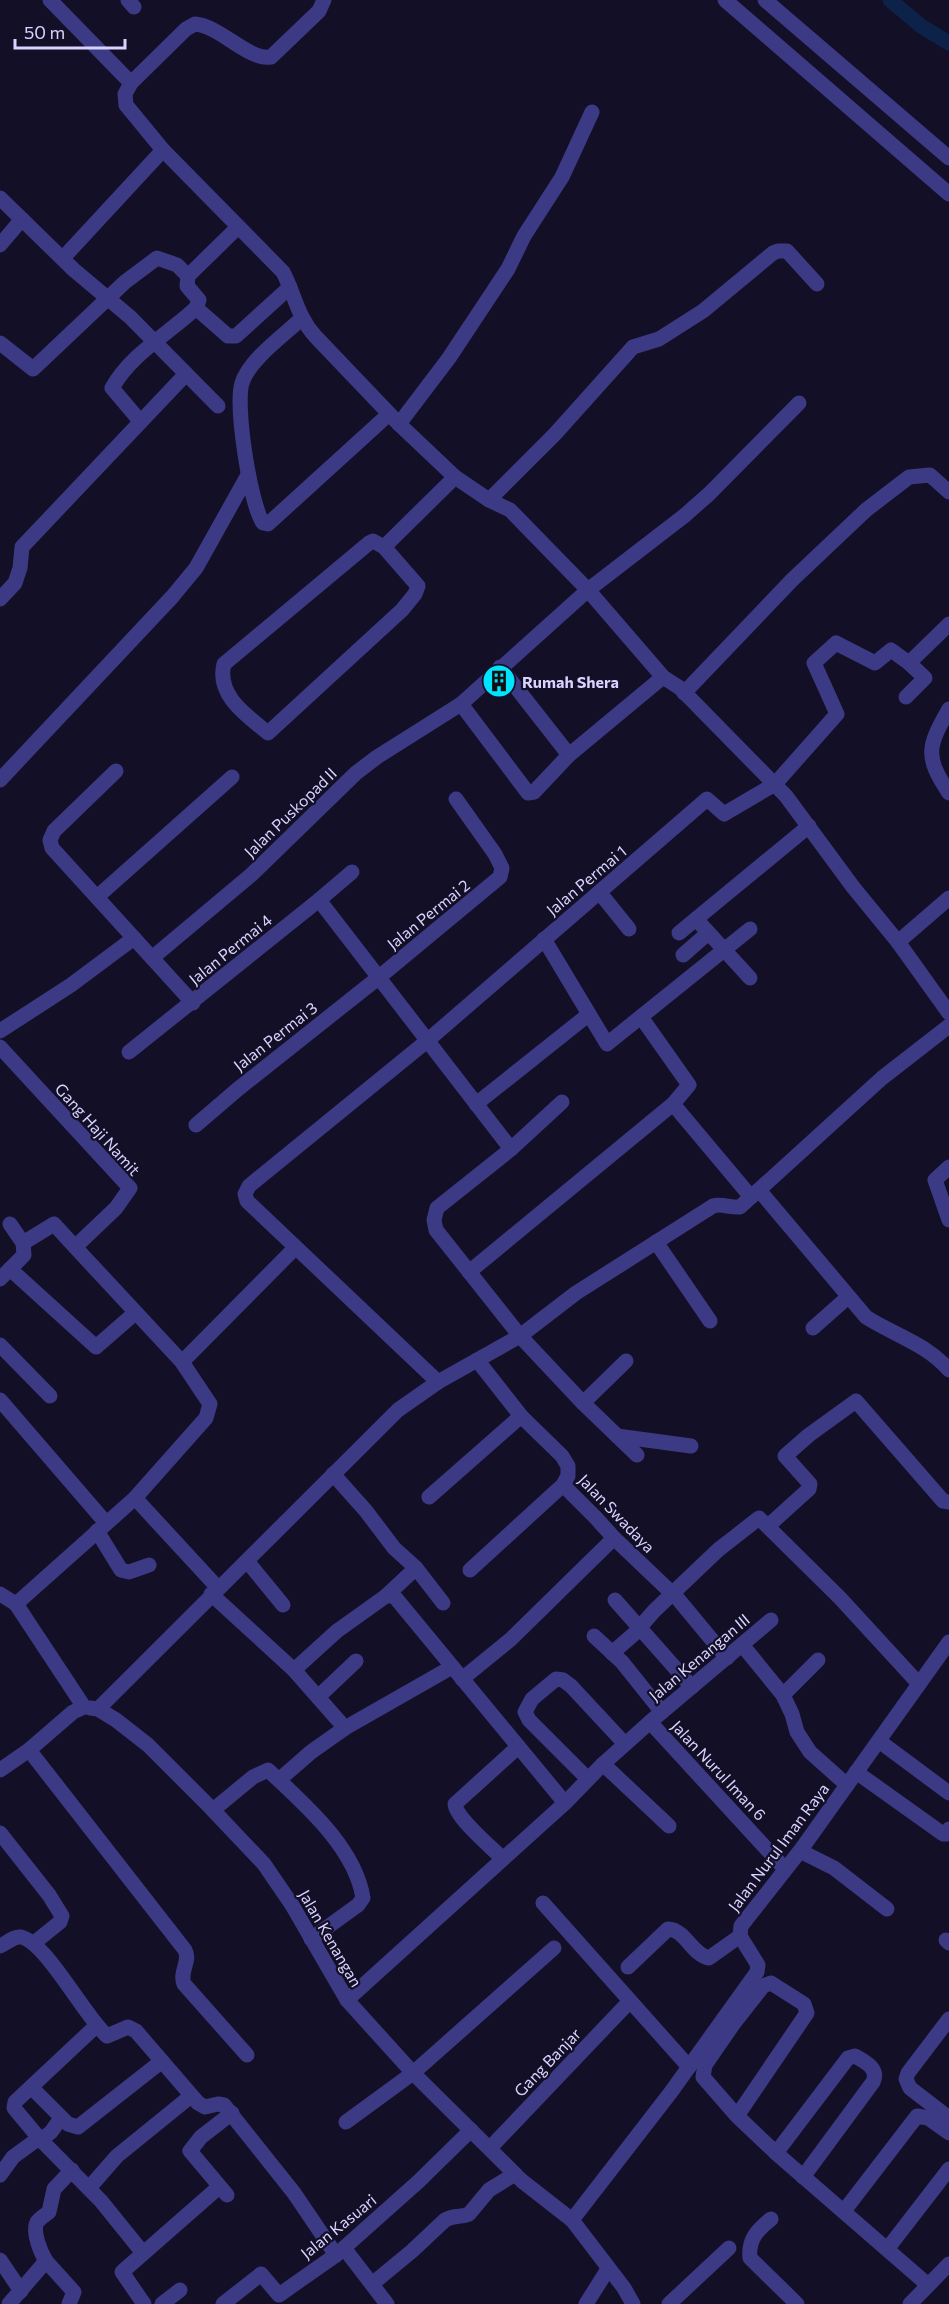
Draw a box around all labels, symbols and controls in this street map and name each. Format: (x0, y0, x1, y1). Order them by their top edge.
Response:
scale bar (15, 12, 124, 50)
text: 50 m (24, 21, 65, 43)
building icon: Rumah Shera (481, 663, 517, 699)
place label: Rumah Shera (522, 672, 619, 691)
street label: Jalan Puskopad II (240, 763, 340, 861)
street label: Jalan Permai 1 (542, 841, 630, 919)
street label: Jalan Permai 2 (383, 875, 473, 953)
street label: Jalan Permai 4 (185, 909, 276, 988)
street label: Jalan Permai 3 (229, 997, 321, 1075)
street label: Gang Haji Namit (52, 1079, 145, 1179)
street label: Jalan Swadaya (575, 1470, 659, 1556)
street label: Jalan Kenangan III (645, 1609, 753, 1705)
street label: Jalan Nurul Iman 6 (668, 1716, 770, 1824)
street label: Jalan Nurul Iman Raya (724, 1779, 832, 1915)
street label: Jalan Kenangan (295, 1886, 367, 1990)
street label: Gang Banjar (510, 2023, 585, 2100)
street label: Jalan Kasuari (296, 2190, 380, 2262)

